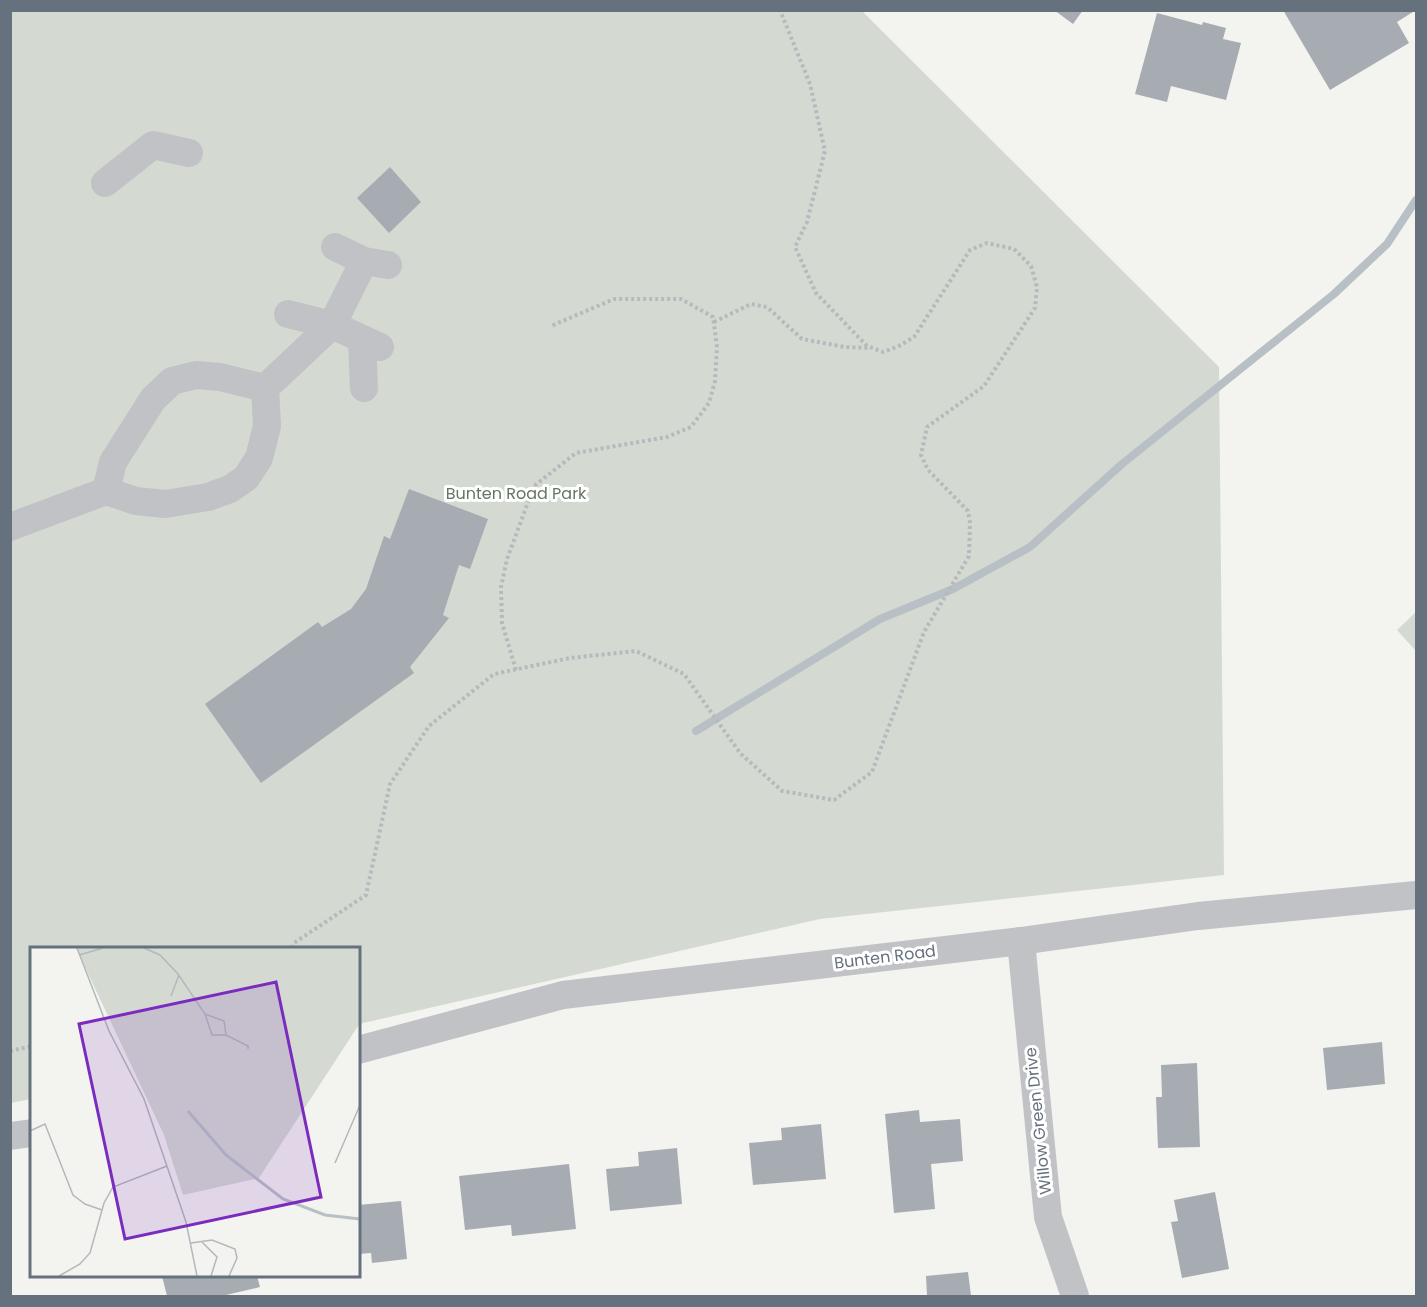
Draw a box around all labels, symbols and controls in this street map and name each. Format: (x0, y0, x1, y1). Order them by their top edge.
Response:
park label: Bunten Road Park (446, 482, 587, 505)
street label: Bunten Road (833, 939, 937, 975)
inset map (30, 947, 360, 1277)
street label: Willow Green Drive (1019, 1046, 1057, 1196)

